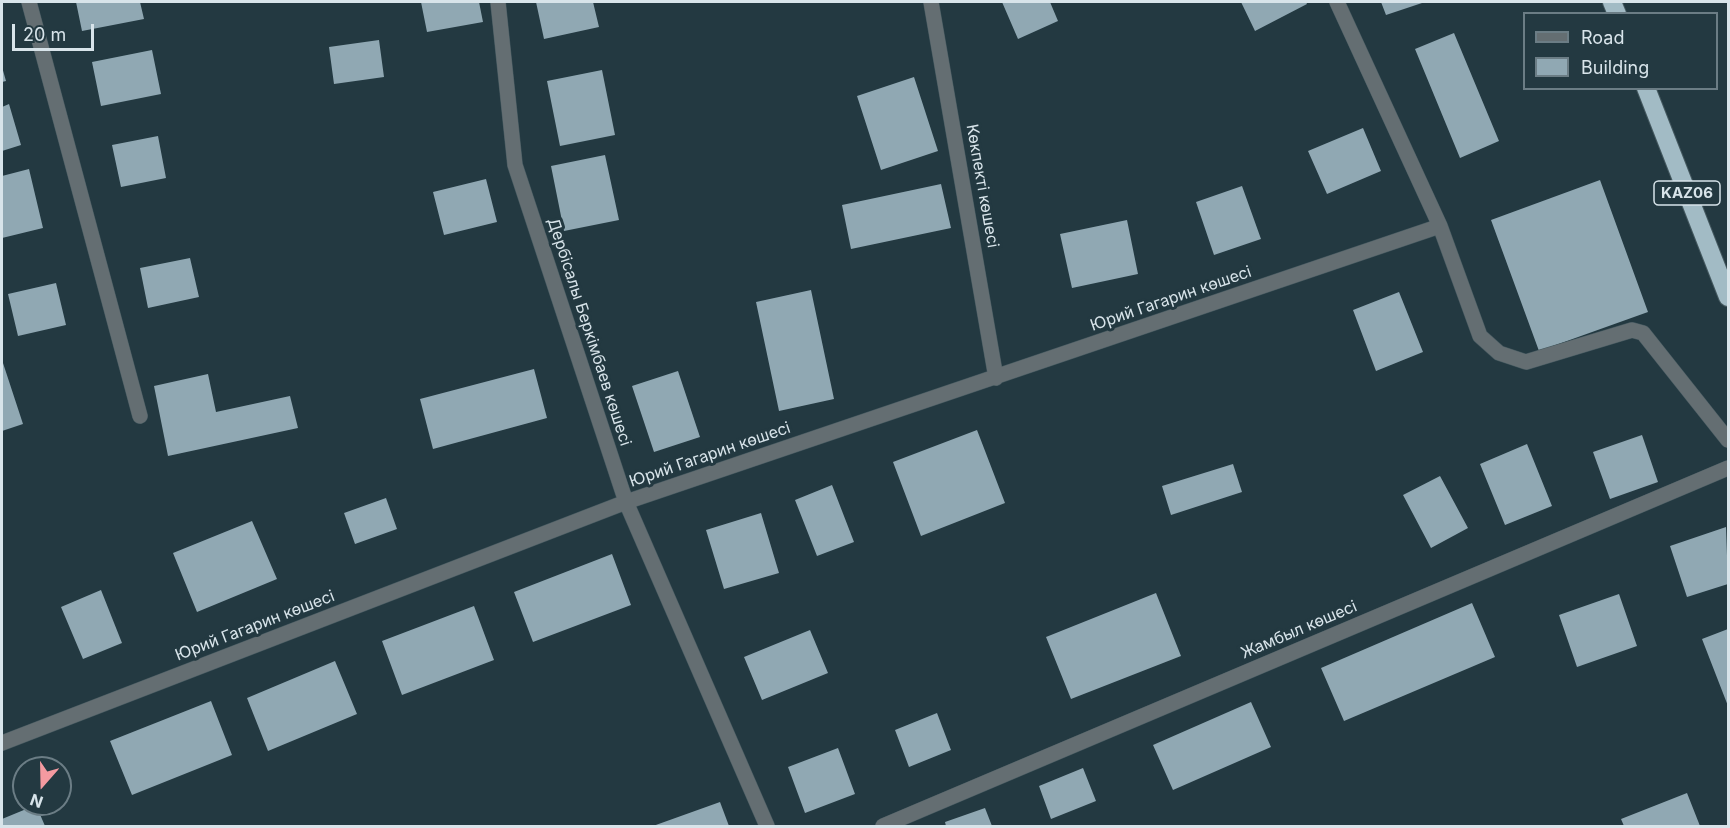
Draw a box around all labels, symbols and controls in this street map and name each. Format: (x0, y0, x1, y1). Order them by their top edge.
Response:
scale bar (15, 12, 98, 50)
legend (1523, 12, 1718, 90)
text: 20 m (23, 24, 66, 45)
text: Road (1581, 27, 1624, 48)
text: Building (1581, 57, 1649, 78)
street label: Көкпекті көшесі (962, 123, 1002, 249)
road number: KАZ06 (1654, 181, 1720, 205)
street label: Дербісалы Беркімбаев көшесі (543, 216, 635, 448)
street label: Юрий Гагарин көшесі (1088, 262, 1254, 336)
street label: Юрий Гагарин көшесі (627, 418, 793, 492)
street label: Юрий Гагарин көшесі (173, 587, 337, 665)
street label: Жамбыл көшесі (1238, 597, 1360, 663)
north arrow (12, 756, 72, 816)
text: N (27, 790, 46, 813)

